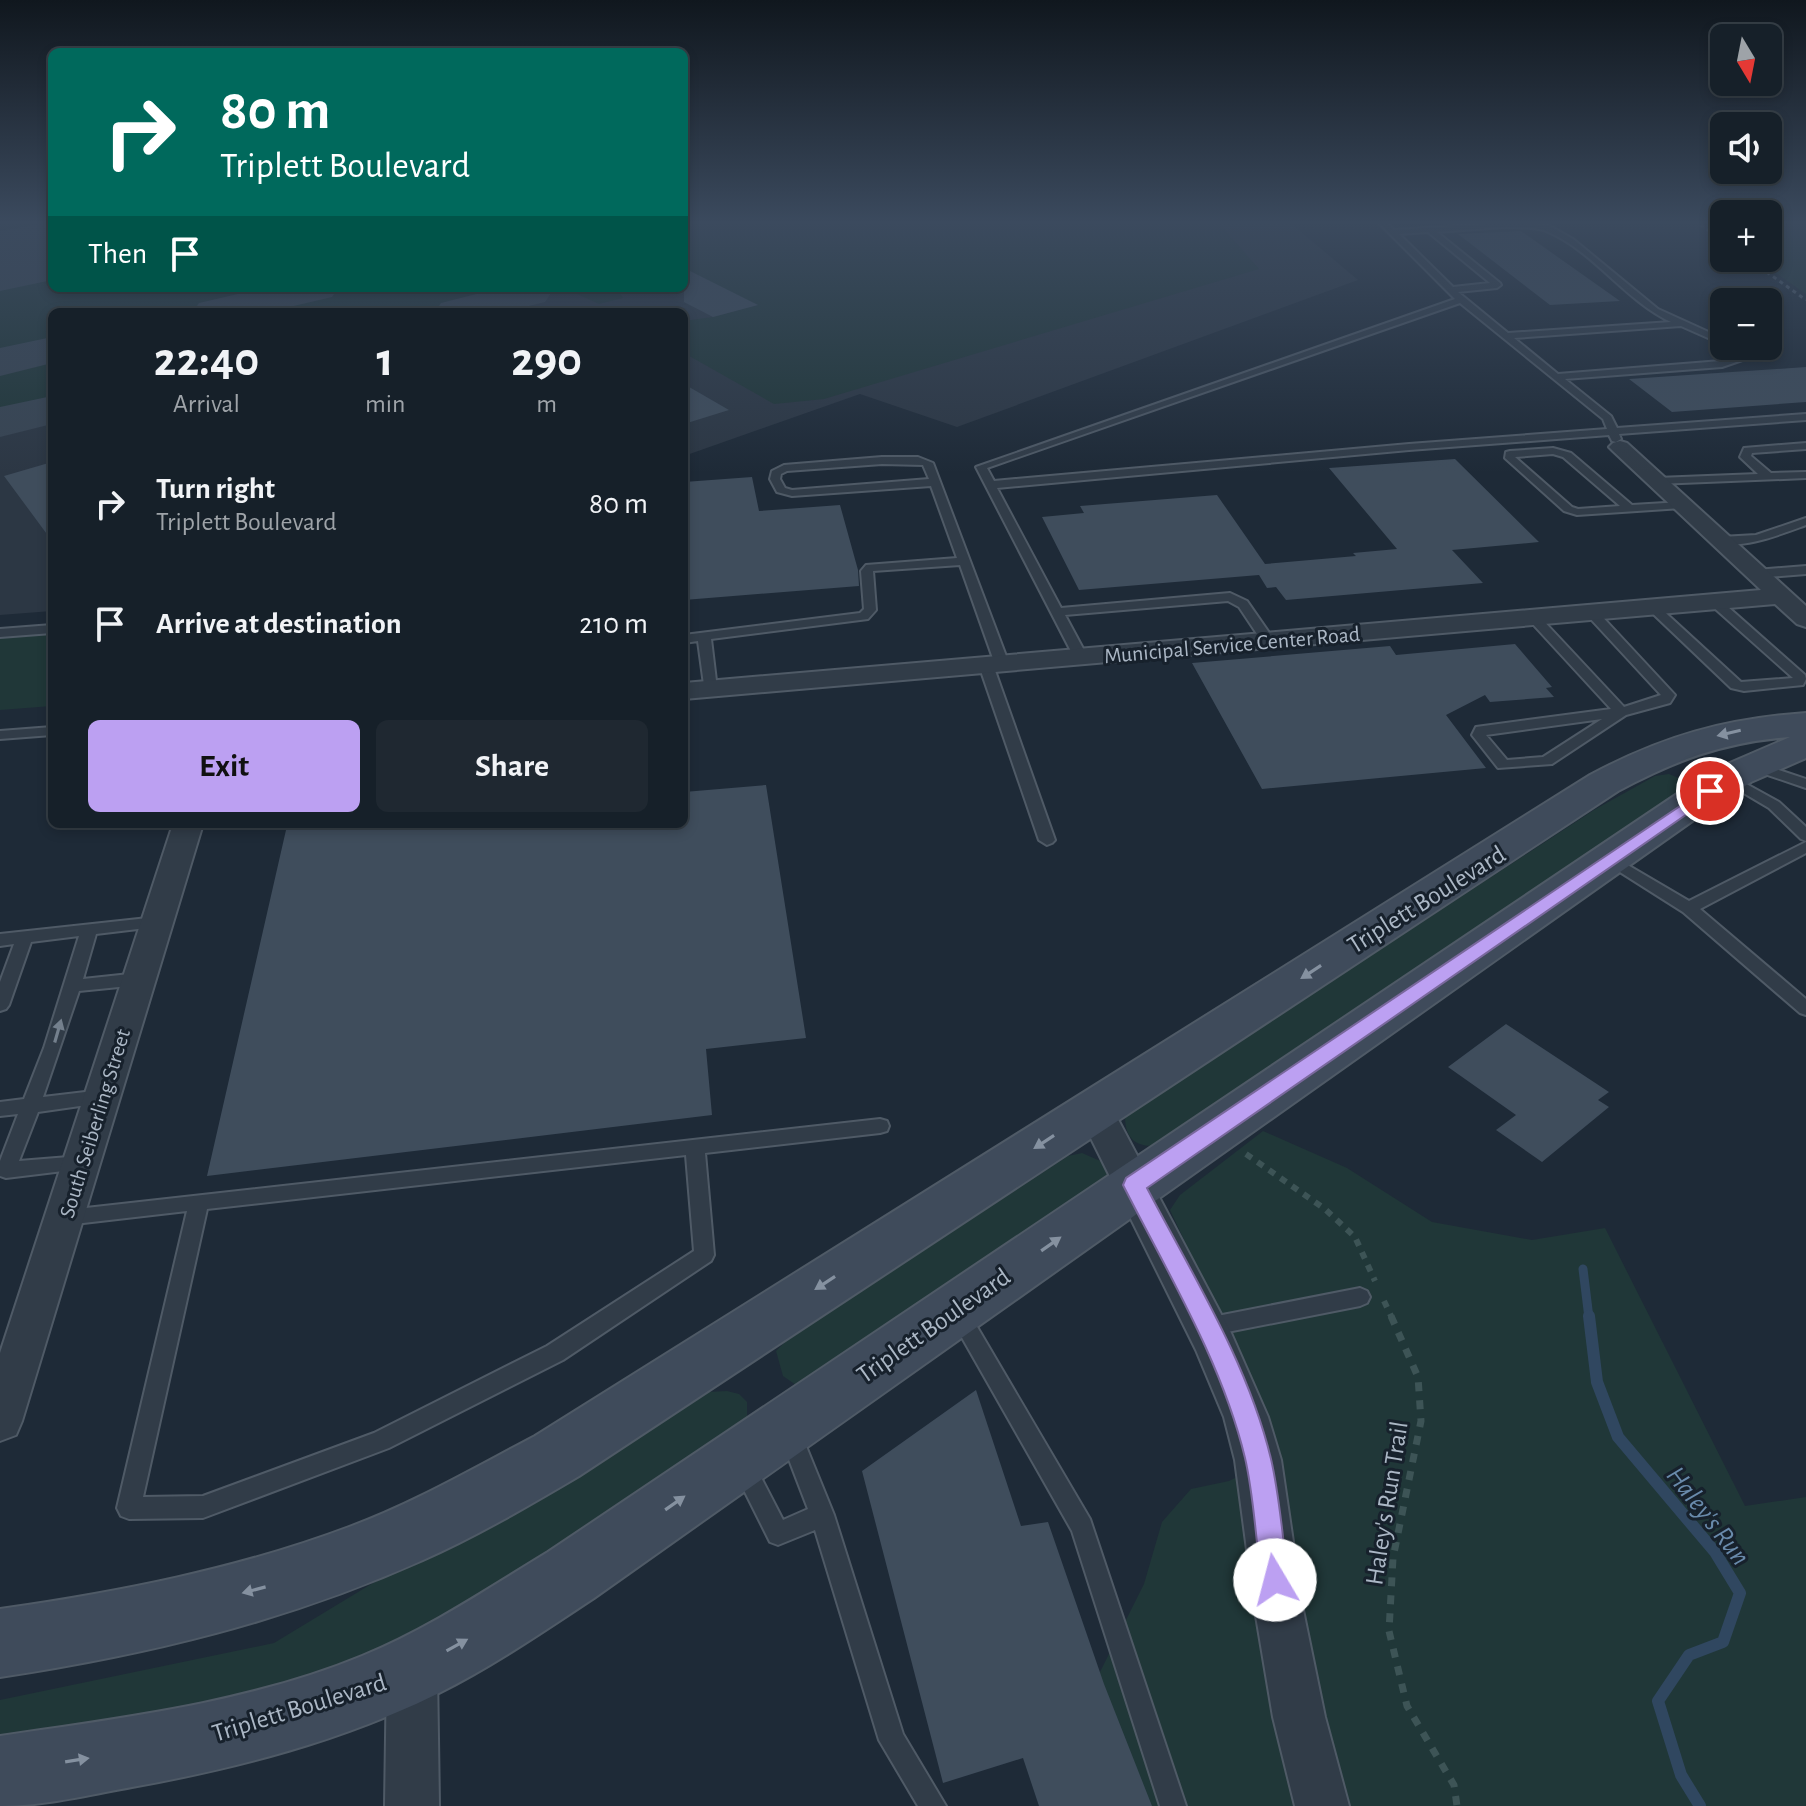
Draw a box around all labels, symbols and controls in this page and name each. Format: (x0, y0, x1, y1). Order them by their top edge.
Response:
north arrow (1710, 24, 1782, 96)
map controls (1710, 24, 1782, 360)
icon: right (88, 80, 192, 184)
text: 80 m (220, 83, 330, 139)
button: sound (1710, 112, 1782, 184)
text: Triplett Boulevard (220, 148, 470, 184)
button: + (1710, 200, 1782, 272)
icon: arrive (163, 232, 207, 276)
text: Then (88, 239, 147, 269)
button: − (1710, 288, 1782, 360)
text: 22:40 (154, 337, 259, 385)
text: 1 (377, 337, 394, 385)
text: 290 (511, 337, 582, 385)
text: Arrival (173, 391, 240, 417)
text: min (365, 391, 406, 417)
text: m (536, 391, 557, 417)
text: Turn right (156, 474, 275, 504)
icon: right (88, 482, 132, 526)
text: 80 m (589, 489, 648, 519)
text: Triplett Boulevard (156, 509, 337, 535)
icon: arrive (88, 602, 132, 646)
text: Arrive at destination (156, 609, 402, 639)
text: 210 m (579, 609, 648, 639)
street label: Municipal Service Center Road (1103, 623, 1361, 667)
button: Exit (88, 720, 360, 812)
button: Share (376, 720, 648, 812)
one-way arrow (1716, 727, 1741, 740)
pin (1676, 757, 1744, 825)
icon: arrive (1688, 769, 1732, 813)
street label: Triplett Boulevard (1343, 841, 1510, 959)
one-way arrow (1300, 965, 1322, 979)
one-way arrow (52, 1018, 65, 1042)
street label: South Seiberling Street (56, 1026, 134, 1220)
one-way arrow (1034, 1135, 1055, 1150)
one-way arrow (1040, 1237, 1061, 1252)
street label: Triplett Boulevard (852, 1263, 1015, 1388)
one-way arrow (815, 1275, 836, 1290)
street label: Haley's Run Trail (1361, 1419, 1413, 1587)
water label: Haley's Run (1660, 1462, 1754, 1571)
one-way arrow (665, 1496, 686, 1511)
position arrow (1233, 1538, 1317, 1622)
one-way arrow (242, 1585, 267, 1597)
one-way arrow (446, 1638, 469, 1651)
street label: Triplett Boulevard (209, 1669, 389, 1747)
one-way arrow (65, 1754, 90, 1766)

